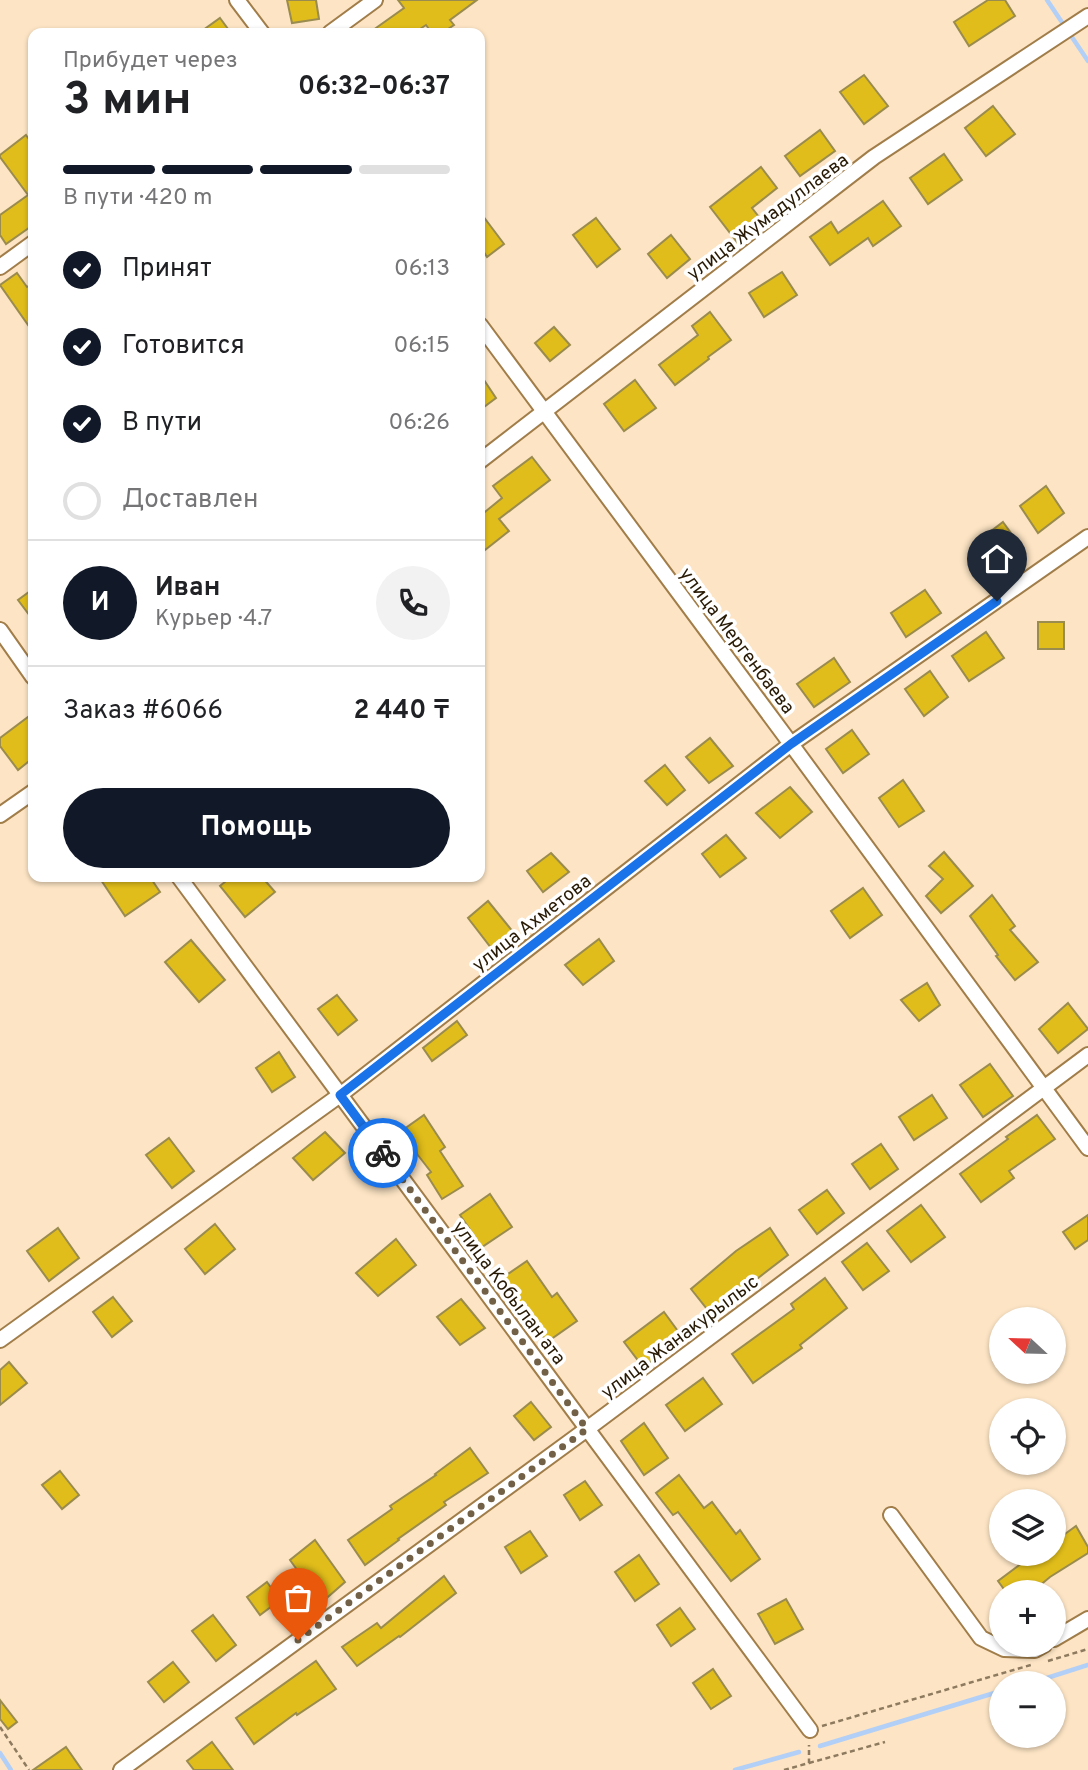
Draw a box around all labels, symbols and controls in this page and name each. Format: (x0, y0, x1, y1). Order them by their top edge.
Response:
text: Прибудет через (63, 47, 238, 76)
text: 06:32–06:37 (298, 71, 450, 104)
text: 3 мин (63, 72, 192, 131)
street label: улица Жумадуллаева (682, 149, 854, 286)
text: В пути · 420 m (63, 184, 213, 213)
icon: check (63, 251, 101, 289)
text: Принят (122, 253, 212, 286)
text: 06:13 (394, 255, 450, 284)
icon: check (63, 328, 101, 366)
text: Готовится (122, 330, 245, 363)
text: 06:15 (393, 332, 450, 361)
icon: check (63, 405, 101, 443)
text: В пути (122, 407, 202, 440)
text: 06:26 (389, 409, 450, 438)
text: Доставлен (122, 484, 258, 517)
pin (967, 529, 1027, 601)
icon: home (978, 540, 1016, 578)
street label: улица Мергенбаева (673, 563, 799, 719)
button: phone (376, 566, 450, 640)
text: Иван (155, 572, 220, 605)
text: И (91, 587, 109, 620)
text: Курьер · 4.7 (155, 605, 272, 634)
text: Заказ #6066 (63, 695, 223, 728)
text: 2 440 ₸ (354, 695, 450, 728)
button: Помощь (63, 788, 450, 868)
street label: улица Ахметова (468, 870, 597, 978)
courier (348, 1118, 418, 1188)
icon: bike (364, 1134, 402, 1172)
street label: улица Кобылан ата (446, 1217, 570, 1370)
street label: улица Жанакурылыс (596, 1270, 764, 1405)
north arrow (989, 1307, 1066, 1384)
map controls (989, 1307, 1066, 1748)
button: locate (989, 1398, 1066, 1475)
button: layers (989, 1489, 1066, 1566)
pin (268, 1568, 328, 1640)
icon: bag (279, 1579, 317, 1617)
button: + (989, 1580, 1066, 1657)
button: − (989, 1671, 1066, 1748)

